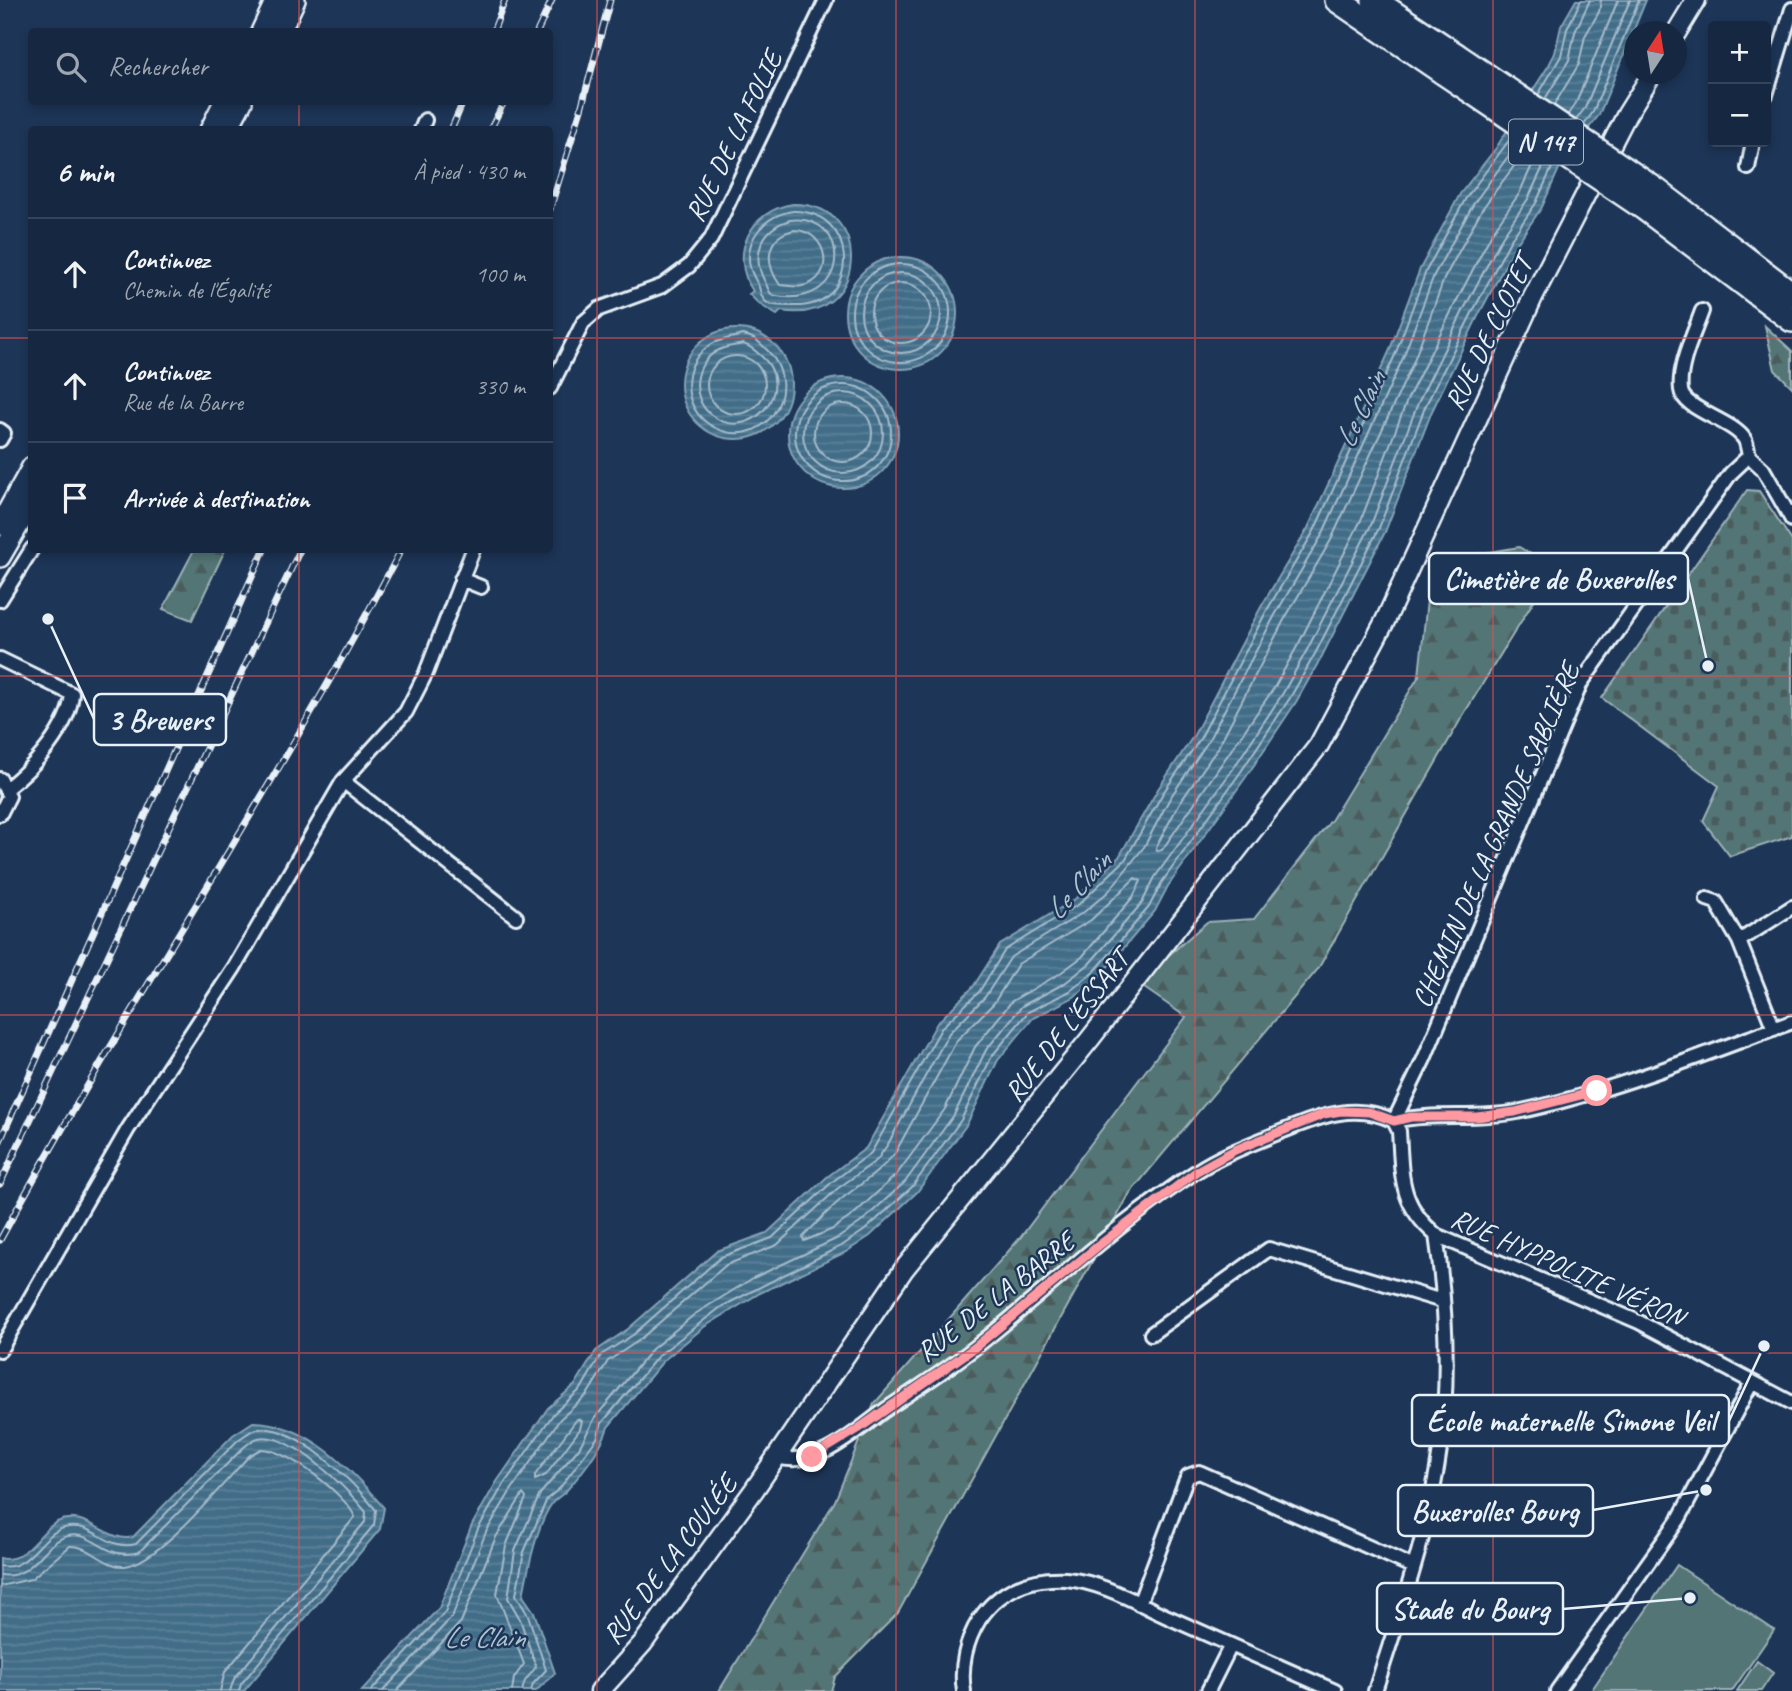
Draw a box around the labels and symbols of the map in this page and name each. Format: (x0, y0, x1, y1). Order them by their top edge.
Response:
north arrow (1624, 21, 1687, 84)
street label: RUE DE LA FOLIE (677, 42, 791, 227)
road number: N 147 (1509, 119, 1583, 164)
street label: RUE DE CLOTET (1436, 244, 1544, 416)
water label: Le Clain (1326, 362, 1395, 453)
callout: Cimetière de Buxerolles (1429, 553, 1688, 604)
text: Cimetière de Buxerolles (1444, 560, 1678, 598)
street label: CHEMIN DE LA GRANDE SABLIÈRE (1404, 655, 1589, 1013)
callout: 3 Brewers (94, 694, 226, 745)
text: 3 Brewers (108, 701, 216, 739)
water label: Le Clain (1037, 841, 1121, 927)
street label: RUE DE L'ESSART (996, 937, 1140, 1108)
route start (1581, 1075, 1612, 1106)
street label: RUE HYPPOLITE VÉRON (1446, 1200, 1693, 1336)
street label: RUE DE LA BARRE (909, 1221, 1084, 1369)
callout: École maternelle Simone Veil (1412, 1395, 1729, 1446)
text: École maternelle Simone Veil (1427, 1402, 1721, 1440)
route end (796, 1441, 827, 1472)
street label: RUE DE LA COULÉE (594, 1465, 746, 1651)
callout: Buxerolles Bourg (1398, 1485, 1593, 1536)
text: Buxerolles Bourg (1412, 1492, 1581, 1530)
callout: Stade du Bourg (1377, 1583, 1563, 1634)
text: Stade du Bourg (1391, 1590, 1552, 1628)
water label: Le Clain (444, 1618, 527, 1656)

